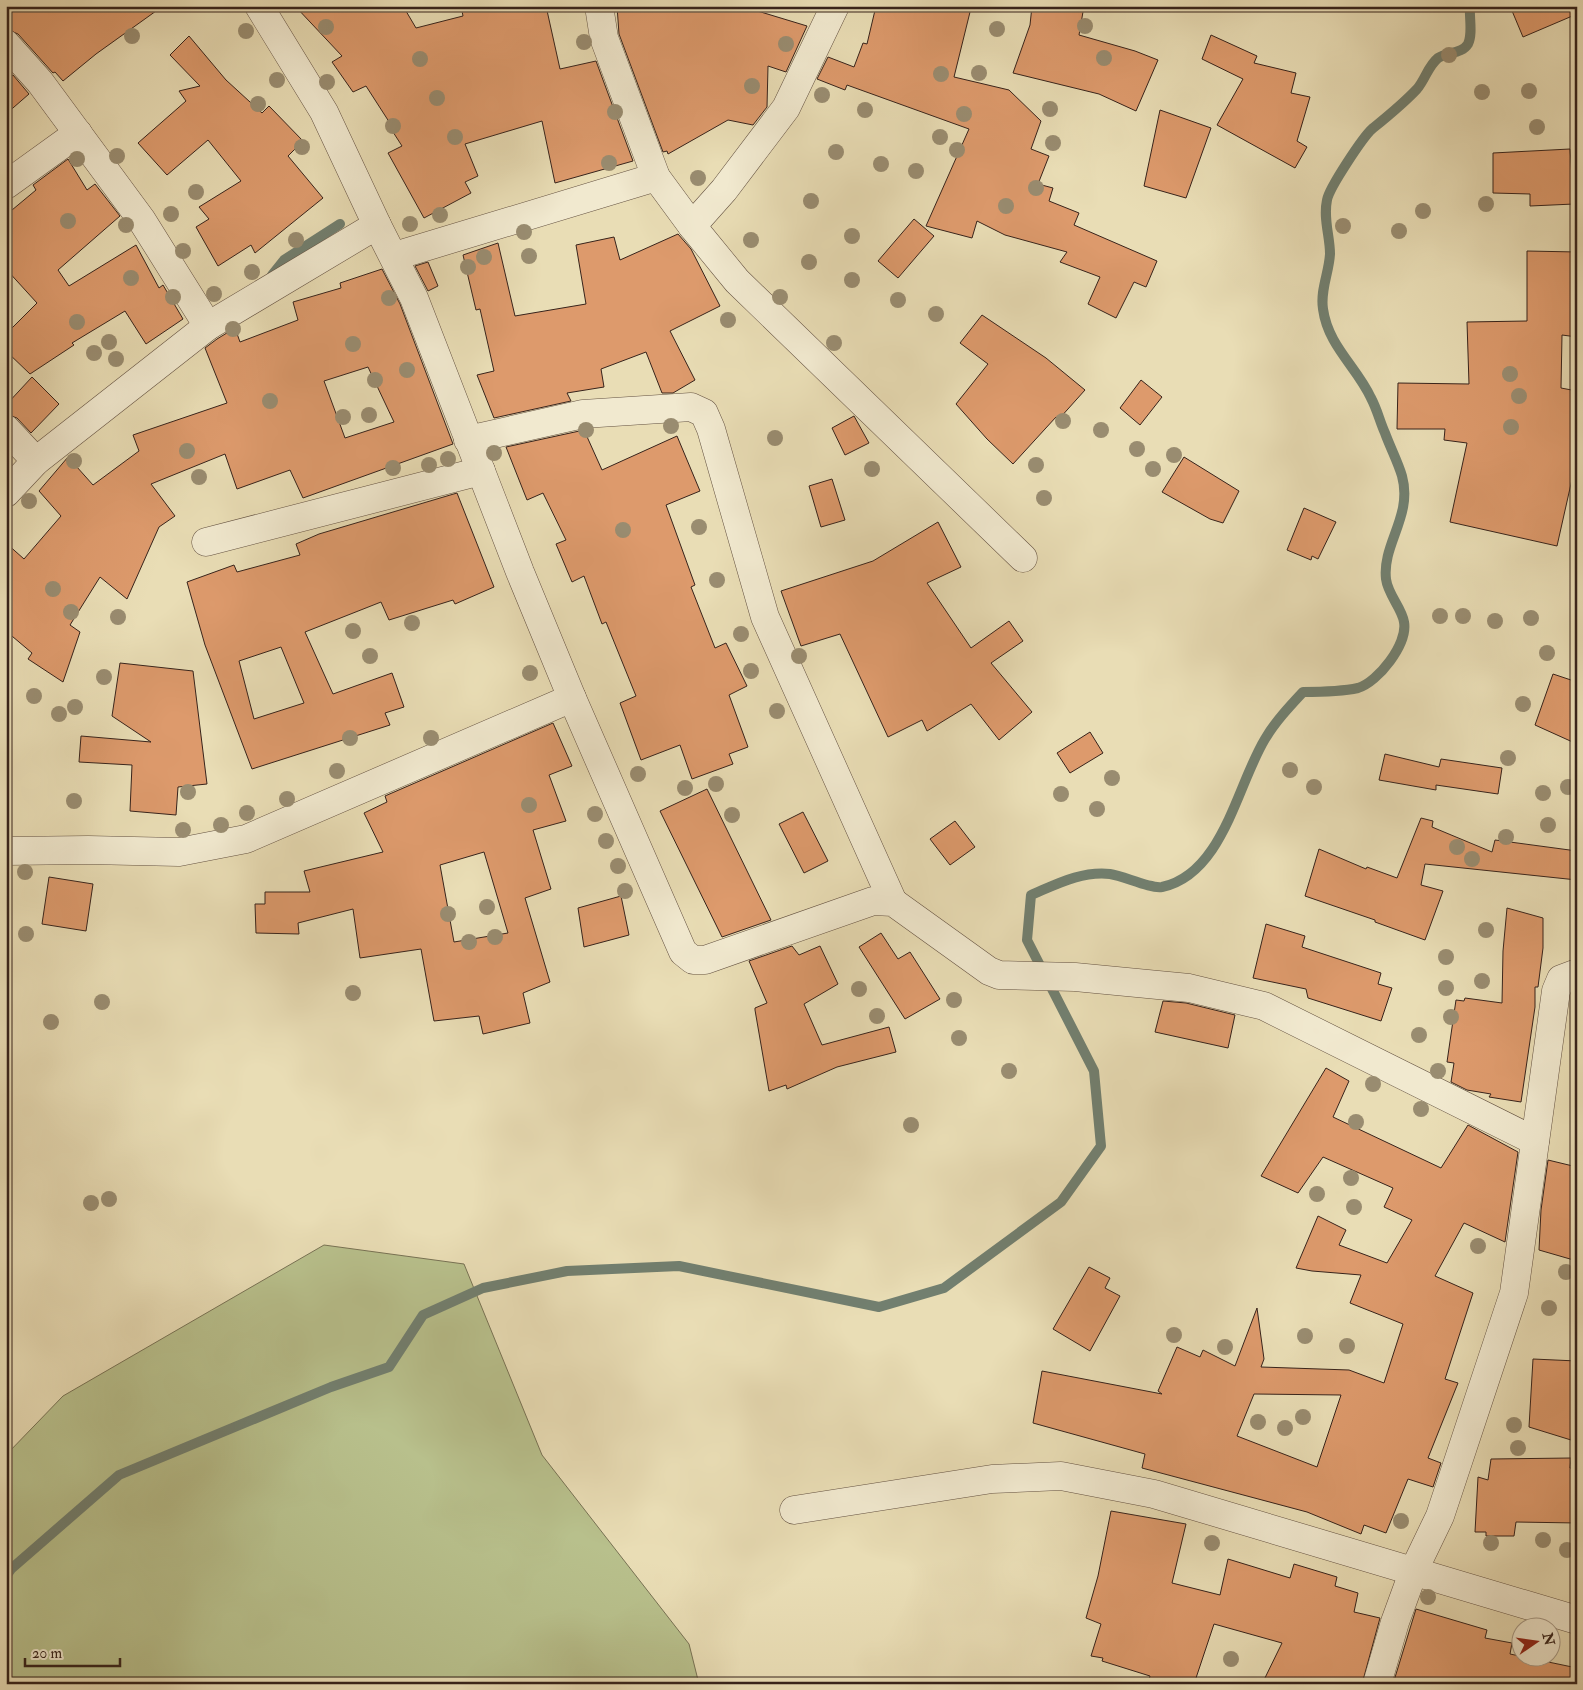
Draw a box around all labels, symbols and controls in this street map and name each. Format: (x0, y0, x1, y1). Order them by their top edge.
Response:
north arrow (1510, 1618, 1560, 1668)
text: N (1538, 1630, 1558, 1648)
scale bar (25, 1635, 120, 1667)
text: 20 m (32, 1644, 62, 1663)

